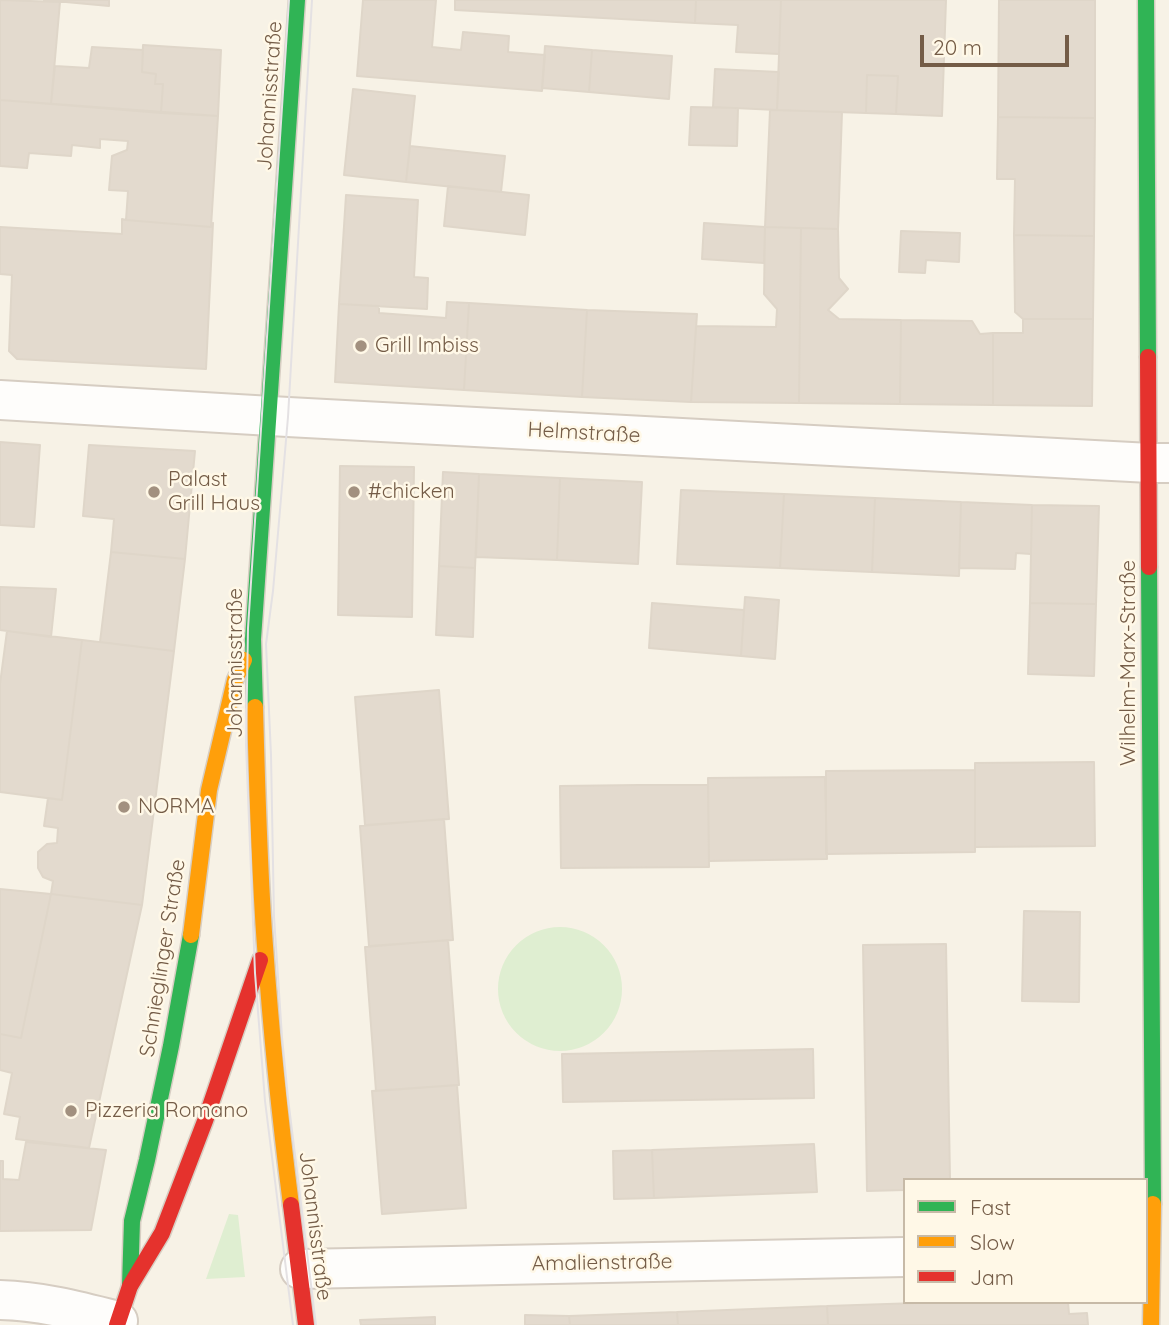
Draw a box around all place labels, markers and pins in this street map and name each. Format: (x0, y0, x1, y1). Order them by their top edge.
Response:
place label: Grill Imbiss (375, 333, 479, 359)
marker: Grill Imbiss (353, 338, 369, 354)
place label: Palast Grill Haus (168, 467, 260, 517)
place label: #chicken (368, 479, 455, 505)
marker: Palast Grill Haus (146, 484, 162, 500)
marker: #chicken (346, 484, 362, 500)
place label: NORMA (138, 794, 214, 820)
marker: NORMA (116, 799, 132, 815)
place label: Pizzeria Romano (85, 1098, 248, 1124)
marker: Pizzeria Romano (63, 1103, 79, 1119)

